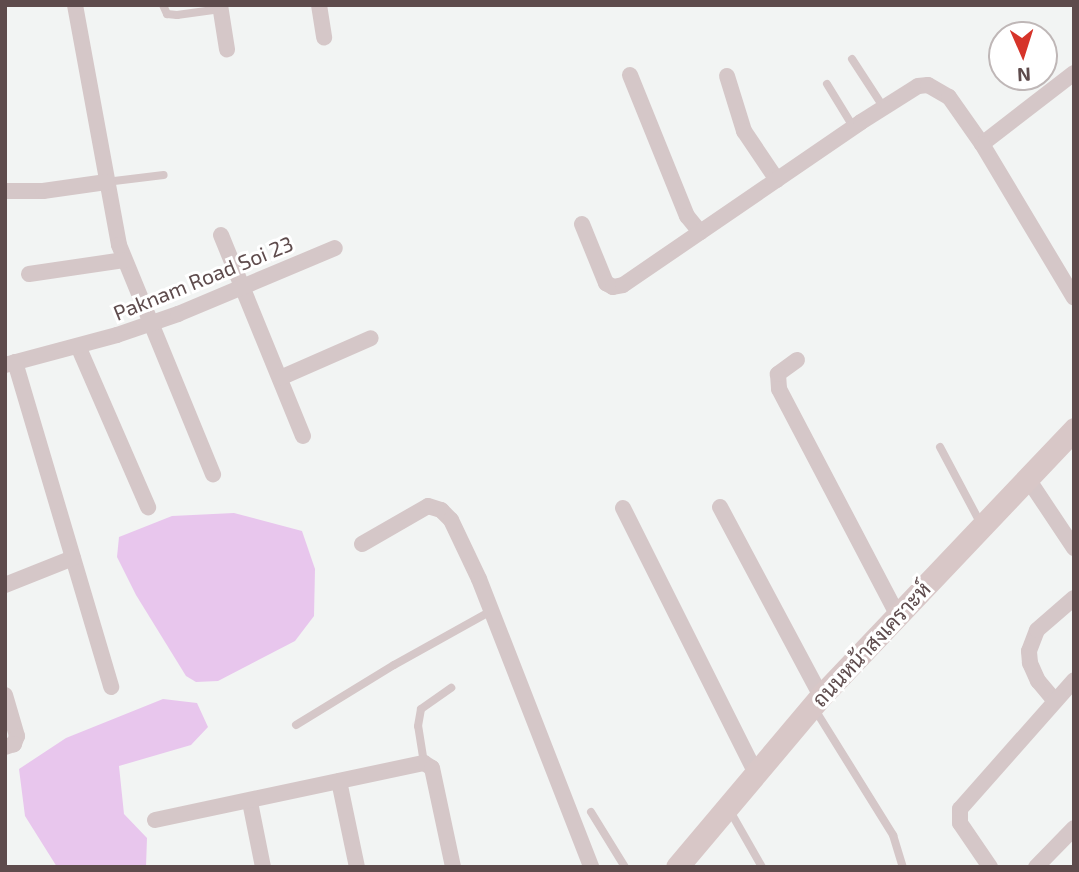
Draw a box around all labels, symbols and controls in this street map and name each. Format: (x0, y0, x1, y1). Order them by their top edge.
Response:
north arrow (988, 21, 1058, 91)
text: N (1017, 64, 1031, 87)
street label: Paknam Road Soi 23 (110, 230, 296, 326)
street label: ถนนหน้าสงเคราะห์ (807, 576, 935, 712)

